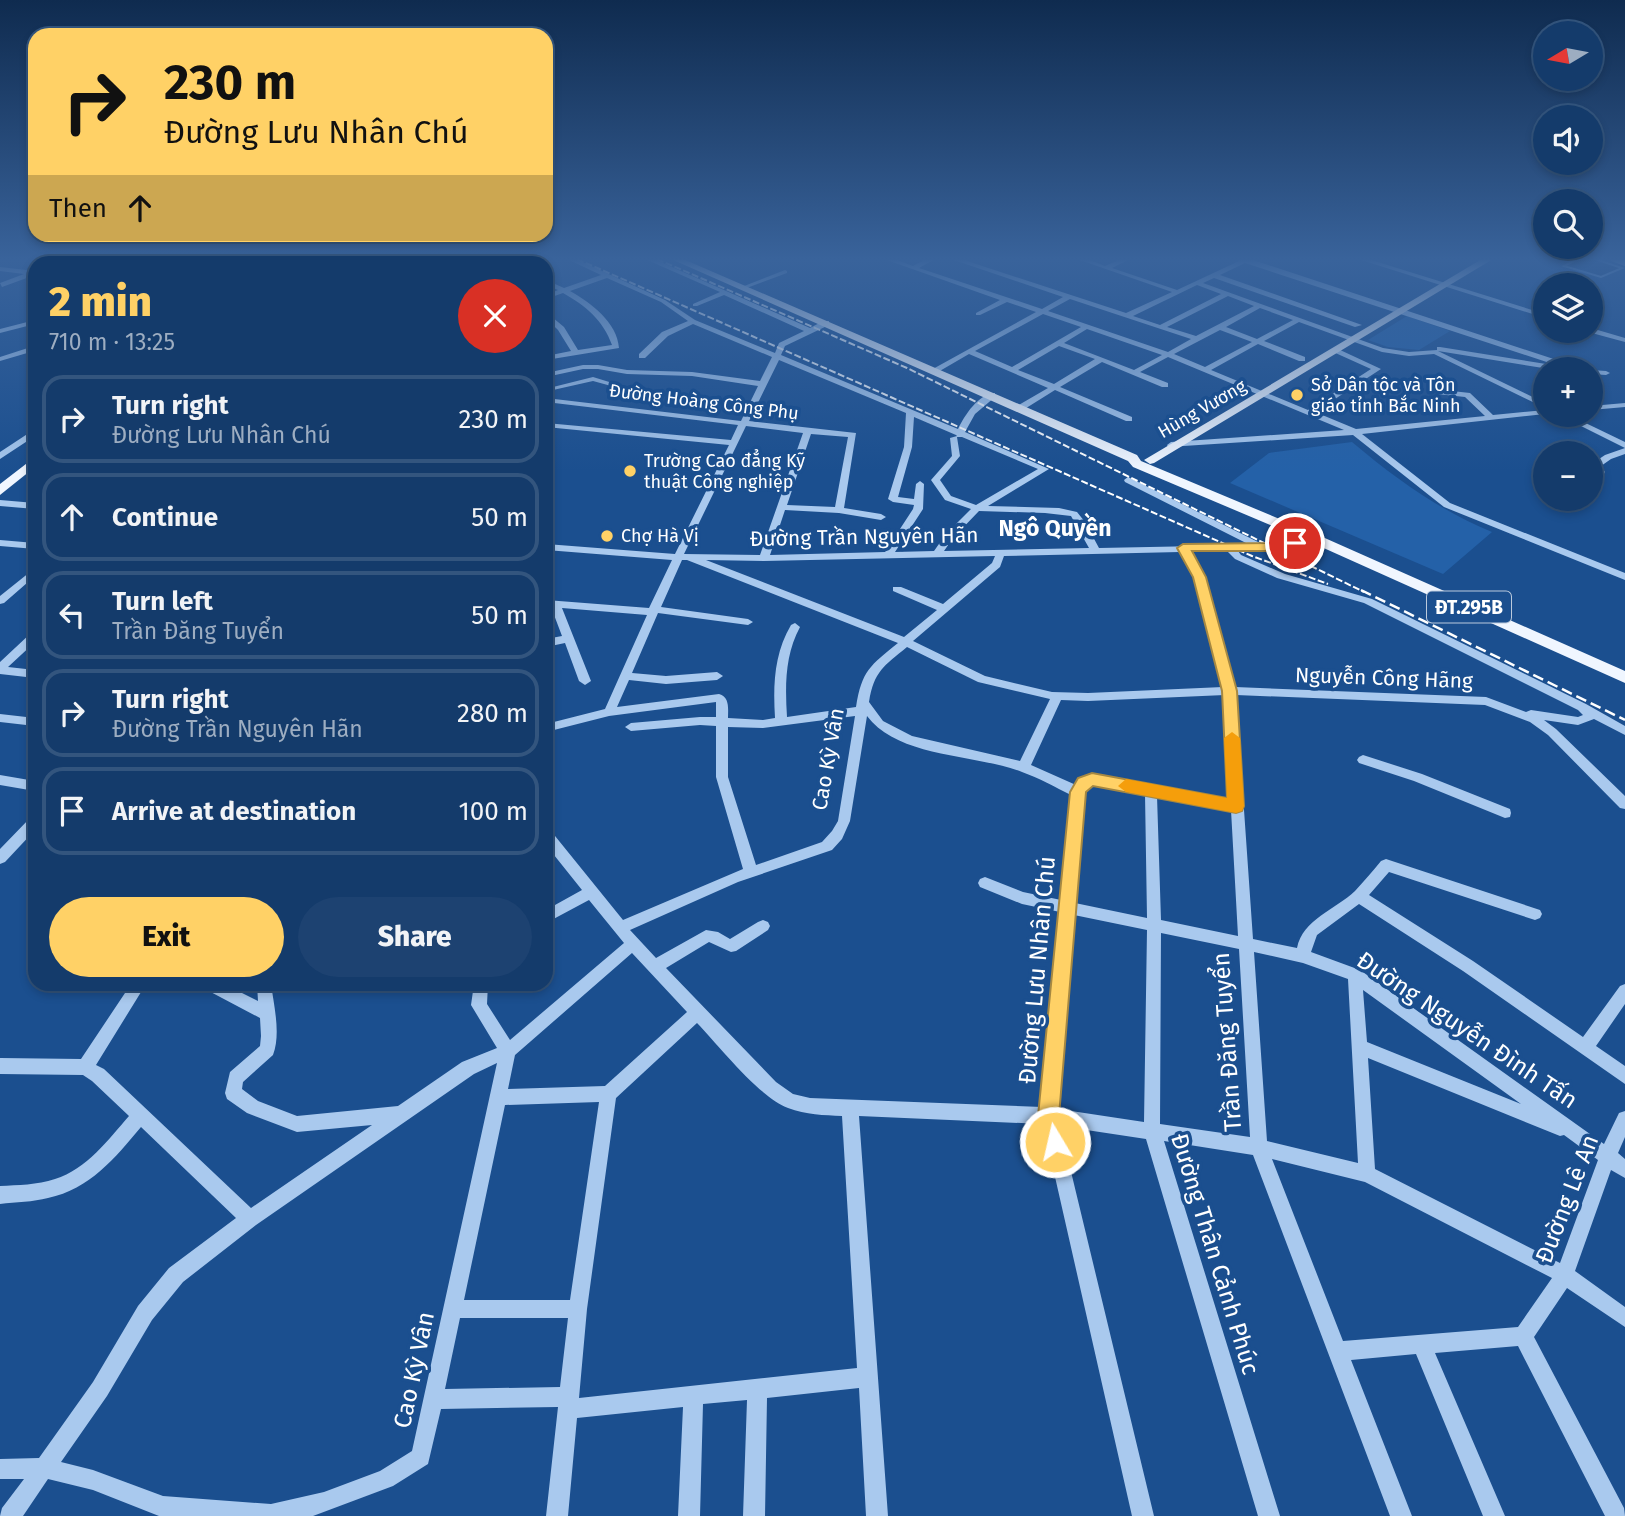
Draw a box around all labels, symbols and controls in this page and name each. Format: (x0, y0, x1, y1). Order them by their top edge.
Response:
north arrow (1533, 21, 1603, 91)
map controls (1533, 21, 1603, 511)
text: 230 m (164, 53, 296, 112)
icon: right (49, 56, 140, 147)
button: sound (1533, 105, 1603, 175)
text: Đường Lưu Nhân Chú (164, 113, 469, 151)
icon: ahead (121, 189, 159, 227)
button: search (1533, 189, 1603, 259)
text: Then (49, 193, 107, 224)
button: layers (1533, 273, 1603, 343)
text: 2 min (49, 277, 152, 327)
button: close (458, 279, 532, 353)
text: 710 m · 13:25 (49, 328, 175, 356)
button: + (1533, 357, 1603, 427)
place label: Sở Dân tộc và Tôn giáo tỉnh Bắc Ninh (1311, 374, 1461, 417)
street label: Hùng Vương (1154, 375, 1251, 443)
street label: Đường Hoàng Công Phụ (608, 379, 800, 425)
marker: Sở Dân tộc và Tôn giáo tỉnh Bắc Ninh (1289, 387, 1305, 403)
text: Turn right (112, 390, 229, 421)
icon: right (53, 400, 91, 438)
text: 230 m (459, 404, 528, 435)
text: Đường Lưu Nhân Chú (112, 421, 331, 449)
button: − (1533, 441, 1603, 511)
place label: Trường Cao đẳng Kỹ thuật Công nghiệp (644, 449, 805, 493)
marker: Trường Cao đẳng Kỹ thuật Công nghiệp (622, 463, 638, 479)
icon: ahead (53, 498, 91, 536)
text: Continue (112, 502, 218, 533)
text: 50 m (471, 502, 528, 533)
district label: Ngô Quyền (998, 512, 1112, 542)
pin (1265, 513, 1325, 573)
street label: Đường Trần Nguyên Hãn (749, 522, 979, 552)
icon: arrive (1276, 524, 1314, 562)
place label: Chợ Hà Vị (621, 525, 699, 547)
marker: Chợ Hà Vị (599, 528, 615, 544)
text: Turn left (112, 586, 213, 617)
road number: ĐT.295B (1427, 592, 1511, 622)
icon: left (53, 596, 91, 634)
text: 50 m (471, 600, 528, 631)
text: Trần Đăng Tuyển (112, 617, 284, 645)
street label: Nguyễn Công Hãng (1295, 662, 1474, 694)
text: Turn right (112, 684, 229, 715)
icon: right (53, 694, 91, 732)
text: 280 m (457, 698, 528, 729)
street label: Cao Kỳ Vân (806, 706, 850, 812)
text: Đường Trần Nguyên Hãn (112, 715, 363, 743)
icon: arrive (53, 792, 91, 830)
text: Arrive at destination (112, 796, 356, 827)
text: 100 m (459, 796, 528, 827)
street label: Đường Lưu Nhân Chú (1013, 855, 1061, 1085)
button: Exit (49, 897, 284, 977)
button: Share (298, 897, 532, 977)
street label: Đường Nguyễn Đình Tấn (1351, 946, 1583, 1114)
street label: Trần Đăng Tuyển (1206, 952, 1247, 1132)
position arrow (1018, 1105, 1092, 1179)
street label: Đường Thân Cảnh Phúc (1165, 1130, 1265, 1378)
street label: Đường Lê An (1530, 1131, 1604, 1267)
street label: Cao Kỳ Vân (388, 1309, 440, 1431)

